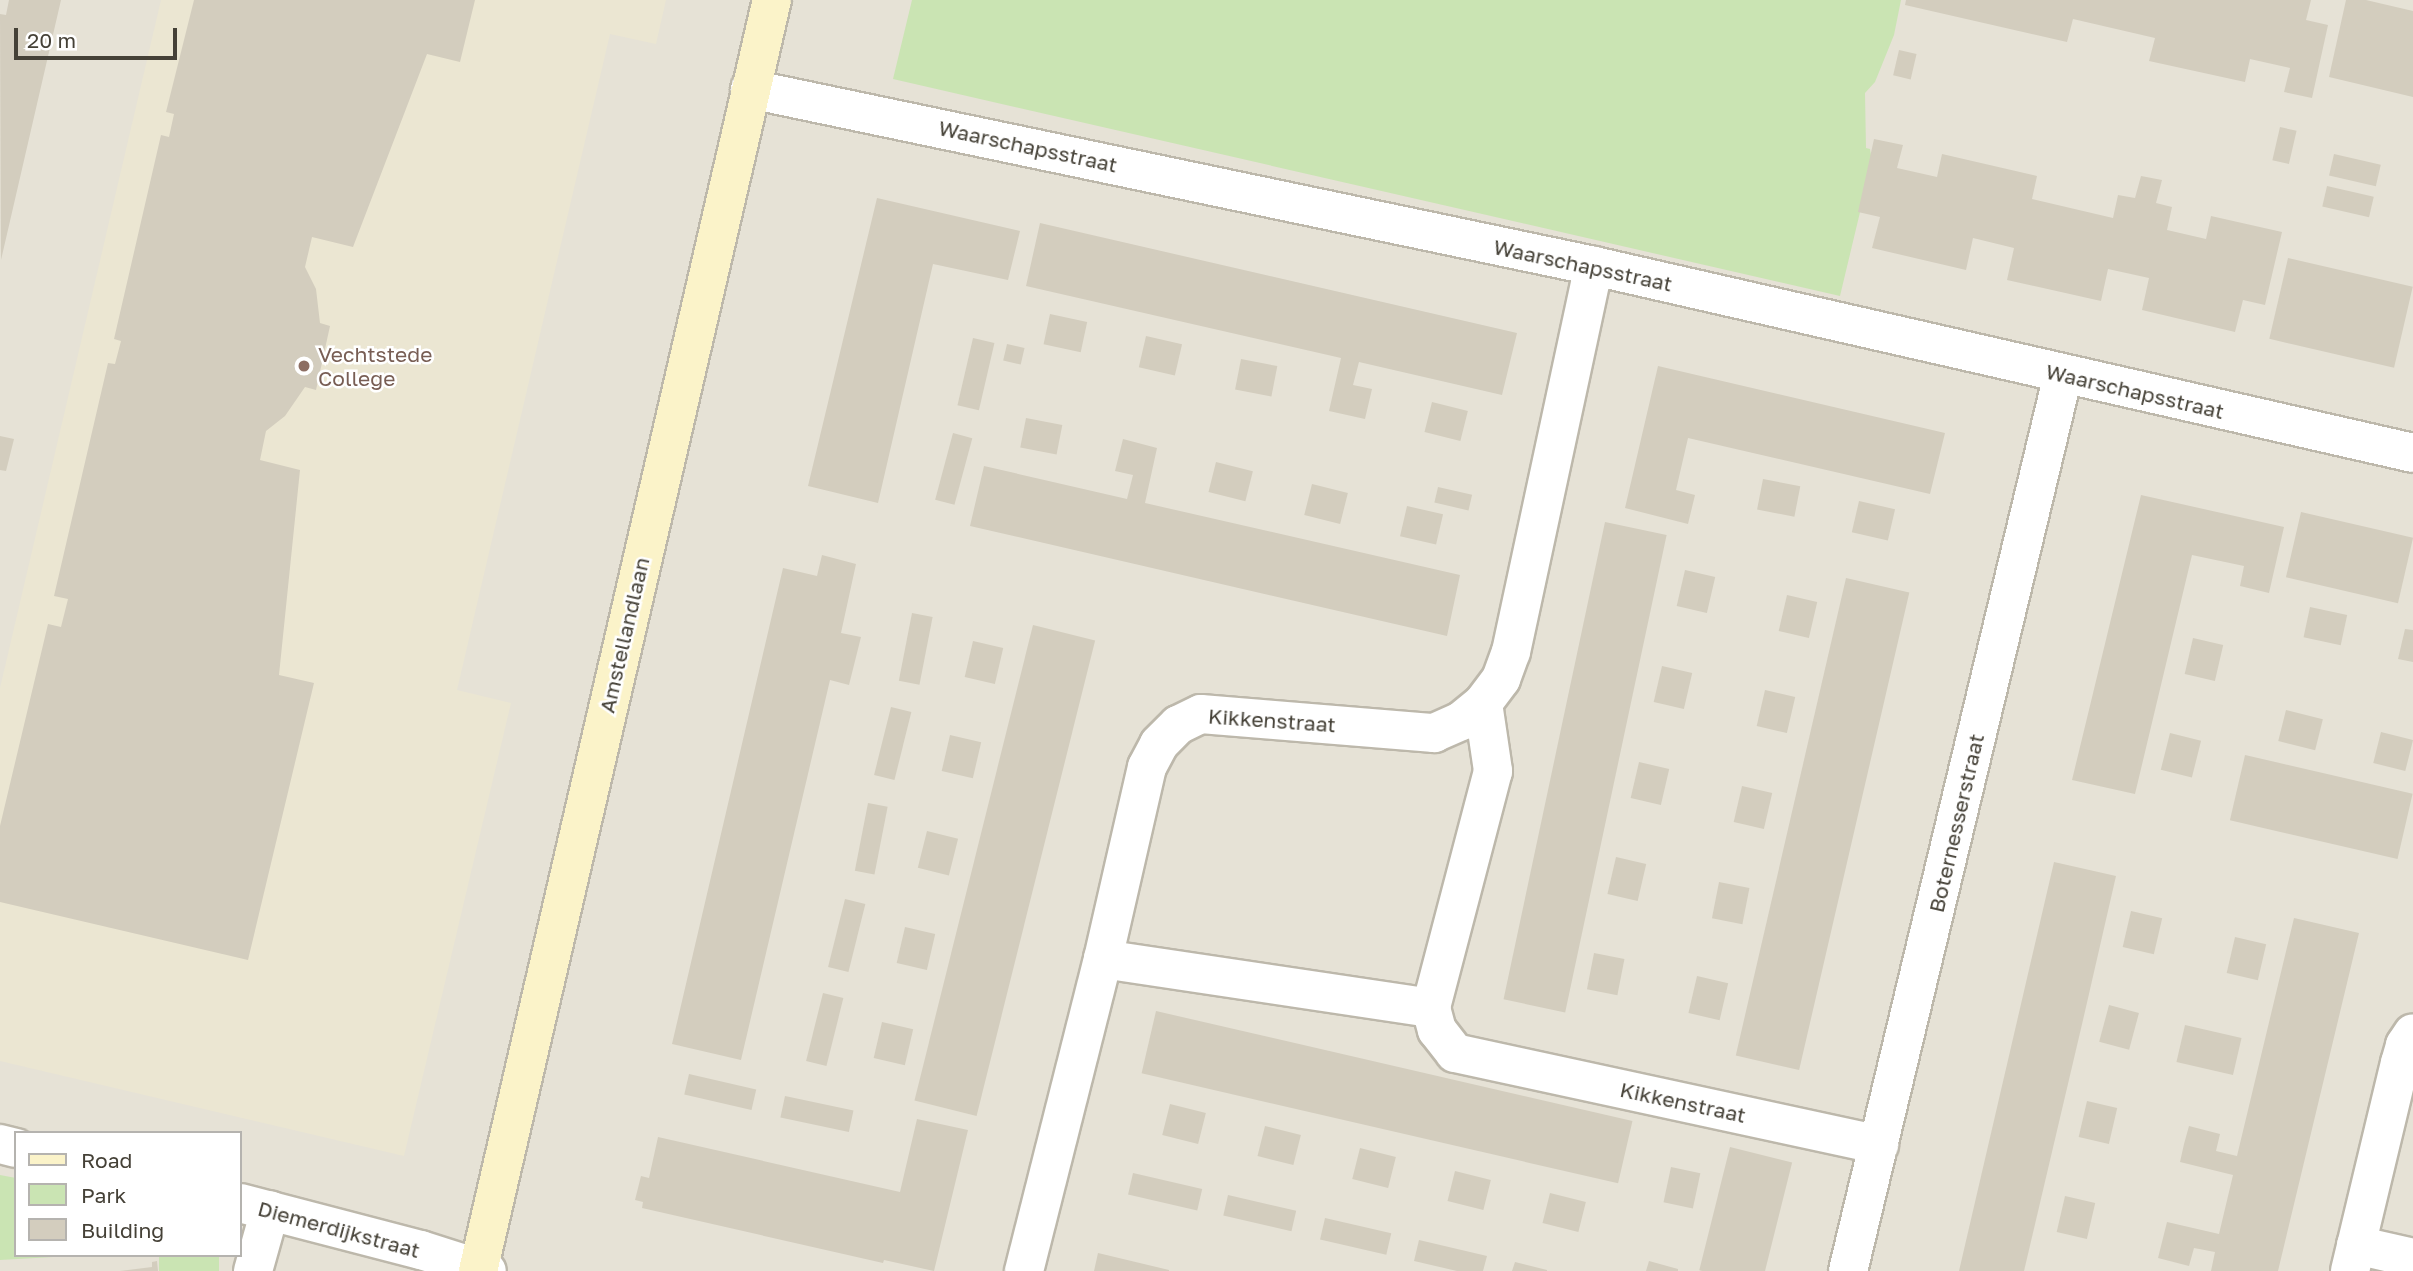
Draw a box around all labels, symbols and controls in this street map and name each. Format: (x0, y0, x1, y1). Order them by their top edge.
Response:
scale bar (18, 14, 180, 58)
text: 20 m (27, 27, 76, 53)
street label: Waarschapsstraat (936, 115, 1120, 177)
street label: Waarschapsstraat (1491, 234, 1675, 296)
place label: Vechtstede College (318, 341, 432, 391)
marker: Vechtstede College (296, 358, 312, 374)
street label: Waarschapsstraat (2043, 358, 2227, 424)
street label: Amstellandlaan (594, 555, 654, 715)
street label: Kikkenstraat (1207, 703, 1337, 737)
street label: Boternesserstraat (1923, 731, 1989, 915)
street label: Kikkenstraat (1618, 1076, 1748, 1128)
legend (14, 1131, 242, 1257)
text: Road (81, 1147, 132, 1173)
text: Park (81, 1182, 126, 1208)
street label: Diemerdijkstraat (255, 1195, 423, 1263)
text: Building (81, 1217, 164, 1243)

